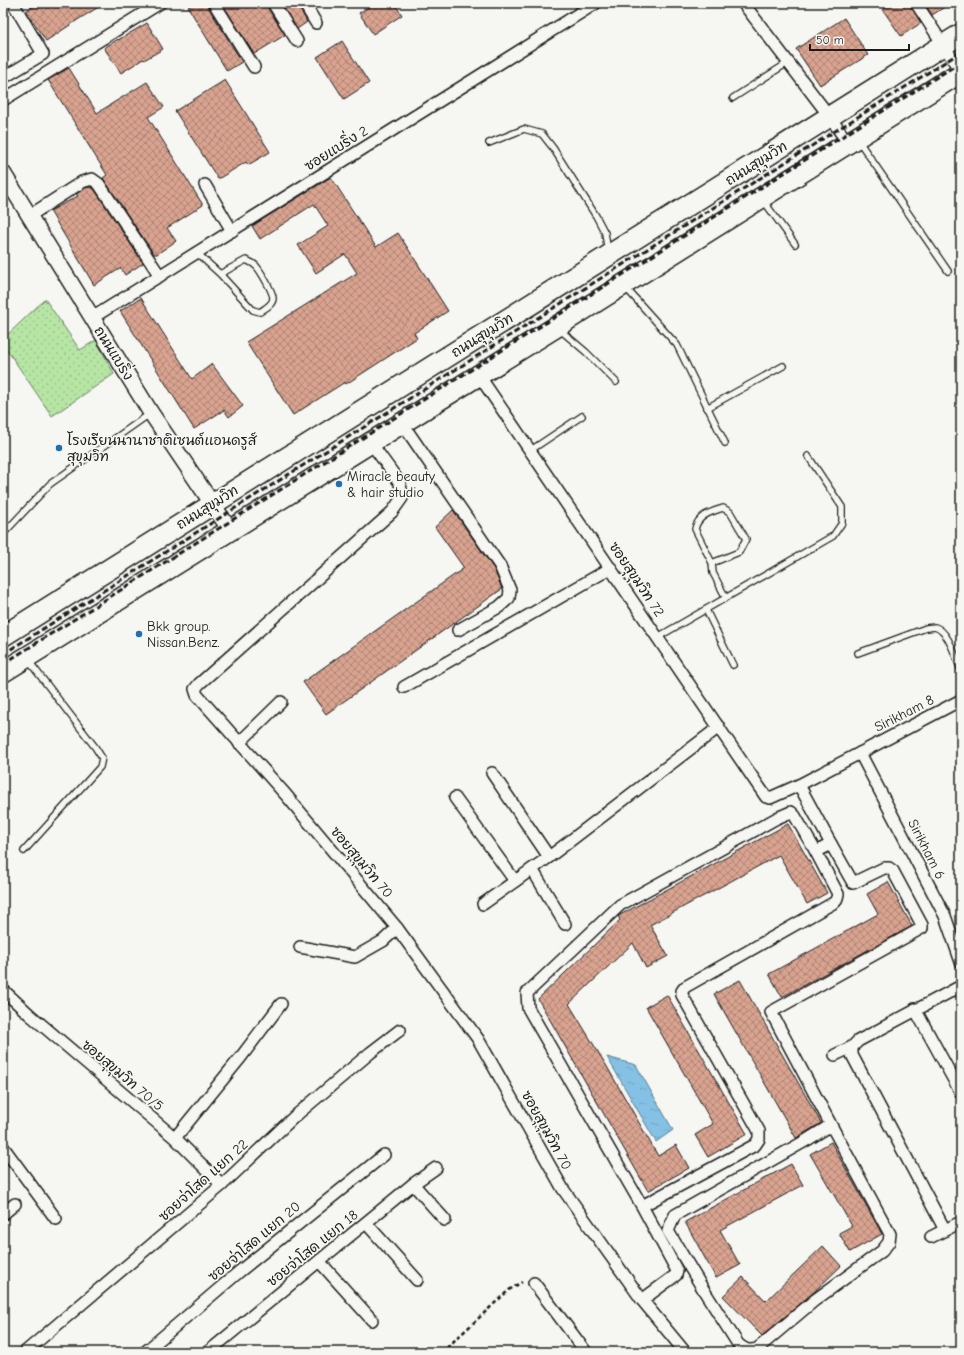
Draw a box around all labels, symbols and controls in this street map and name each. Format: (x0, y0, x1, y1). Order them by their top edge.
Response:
scale bar (810, 26, 909, 52)
text: 50 m (816, 33, 844, 47)
street label: ซอยแบริ่ง 2 (299, 118, 371, 175)
street label: ถนนสุขุมวิท (722, 138, 791, 190)
street label: ถนนสุขุมวิท (448, 310, 517, 362)
street label: ถนนแบริ่ง (90, 321, 141, 383)
place label: โรงเรียนนานาชาติเซนต์แอนดรูส์ สุขุมวิท (67, 431, 258, 466)
marker: โรงเรียนนานาชาติเซนต์แอนดรูส์ สุขุมวิท (54, 443, 64, 453)
place label: Miracle beauty & hair studio (347, 468, 436, 501)
marker: Miracle beauty & hair studio (334, 479, 344, 489)
street label: ถนนสุขุมวิท (173, 482, 242, 534)
street label: ซอยสุขุมวิท 72 (604, 539, 668, 621)
place label: Bkk group. Nissan.Benz. (147, 618, 220, 651)
marker: Bkk group. Nissan.Benz. (134, 629, 144, 639)
street label: Sirikham 8 (872, 691, 937, 736)
street label: Sirikham 6 (904, 816, 949, 882)
street label: ซอยสุขุมวิท 70 (326, 823, 396, 902)
street label: ซอยสุขุมวิท 70/5 (78, 1036, 167, 1115)
street label: ซอยสุขุมวิท 70 (517, 1088, 575, 1173)
street label: ซอยจ่าโสด แยก 22 (155, 1135, 251, 1225)
street label: ซอยจ่าโสด แยก 20 (204, 1197, 304, 1285)
street label: ซอยจ่าโสด แยก 18 (263, 1206, 361, 1290)

